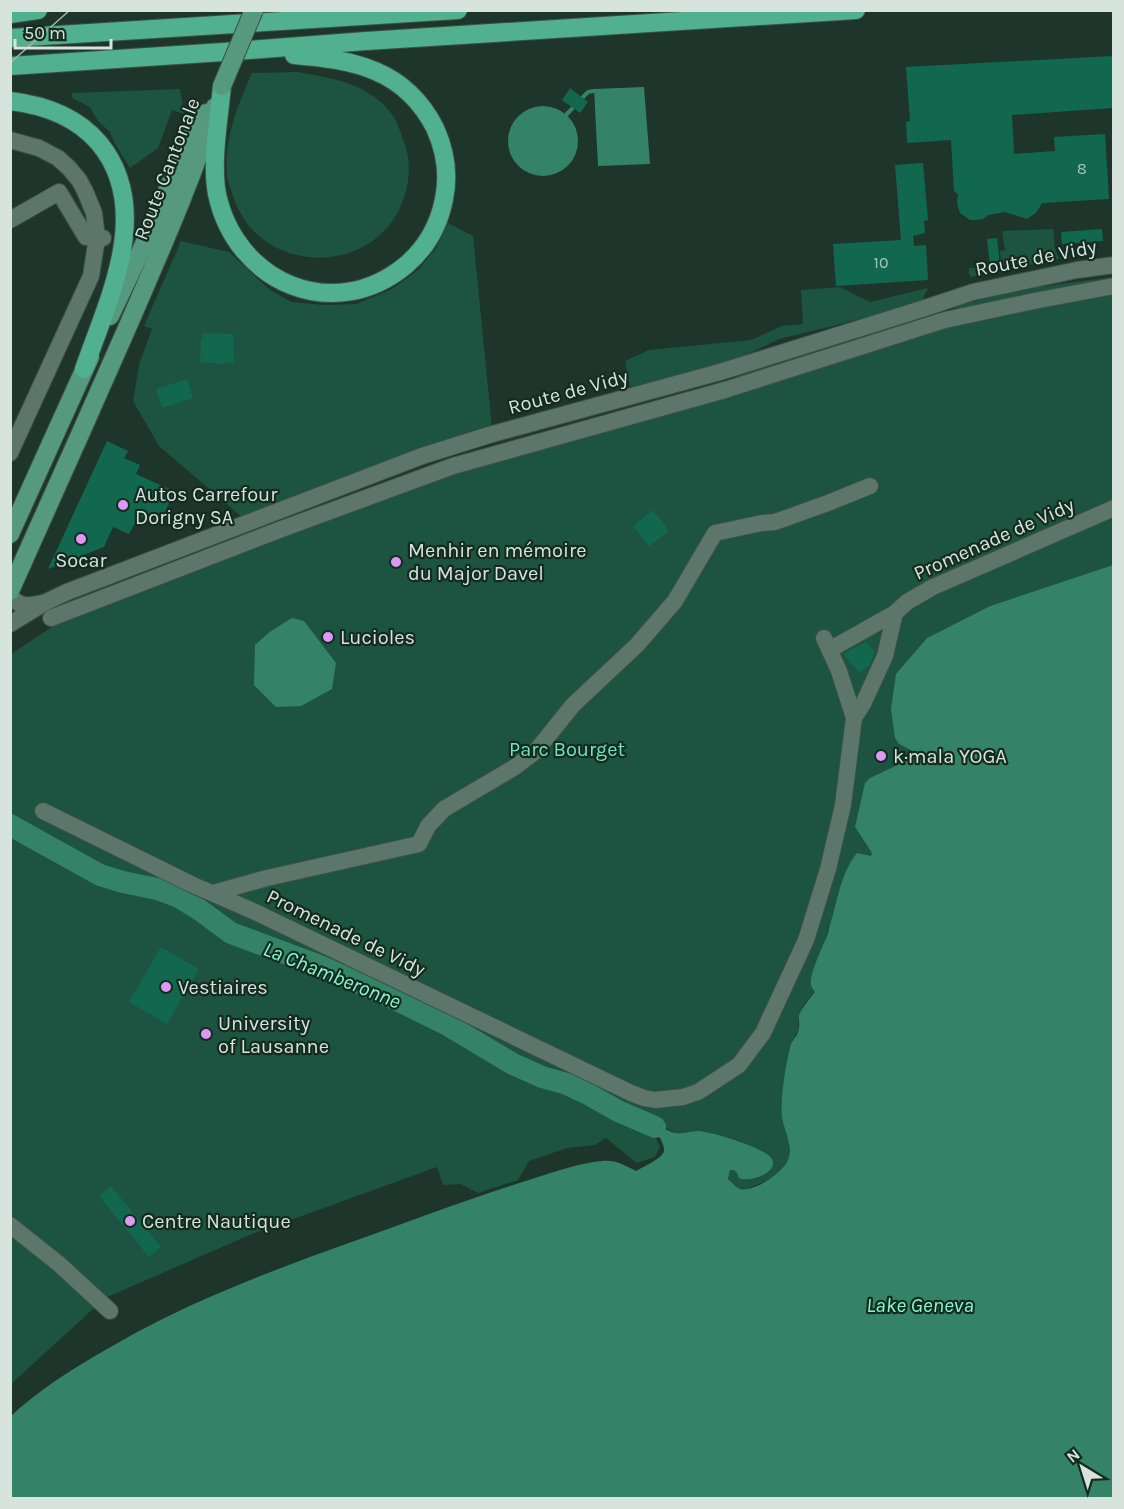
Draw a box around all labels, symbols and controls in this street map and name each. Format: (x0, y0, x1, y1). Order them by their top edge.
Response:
scale bar (15, 12, 111, 50)
text: 50 m (24, 22, 66, 44)
street label: Route Cantonale (129, 95, 205, 243)
house number: 8 (1077, 159, 1087, 178)
street label: Route de Vidy (973, 235, 1099, 281)
house number: 10 (874, 253, 888, 272)
street label: Route de Vidy (506, 365, 630, 419)
place label: Autos Carrefour Dorigny SA (135, 483, 278, 529)
street label: Promenade de Vidy (910, 493, 1078, 585)
marker: Autos Carrefour Dorigny SA (116, 498, 130, 512)
marker: Socar (74, 532, 88, 546)
place label: Menhir en mémoire du Major Davel (408, 539, 586, 585)
place label: Socar (55, 549, 108, 572)
marker: Menhir en mémoire du Major Davel (389, 555, 403, 569)
place label: Lucioles (340, 626, 415, 649)
marker: Lucioles (321, 630, 335, 644)
park label: Parc Bourget (509, 738, 625, 761)
place label: k·mala YOGA (893, 745, 1007, 768)
marker: k·mala YOGA (874, 749, 888, 763)
street label: Promenade de Vidy (263, 885, 429, 981)
water label: La Chamberonne (260, 937, 404, 1014)
place label: Vestiaires (178, 976, 268, 999)
marker: Vestiaires (159, 980, 173, 994)
place label: University of Lausanne (218, 1012, 329, 1058)
marker: University of Lausanne (199, 1027, 213, 1041)
place label: Centre Nautique (142, 1210, 291, 1233)
marker: Centre Nautique (123, 1214, 137, 1228)
water label: Lake Geneva (866, 1293, 974, 1317)
north arrow (1052, 1437, 1112, 1497)
text: N (1063, 1445, 1083, 1467)

